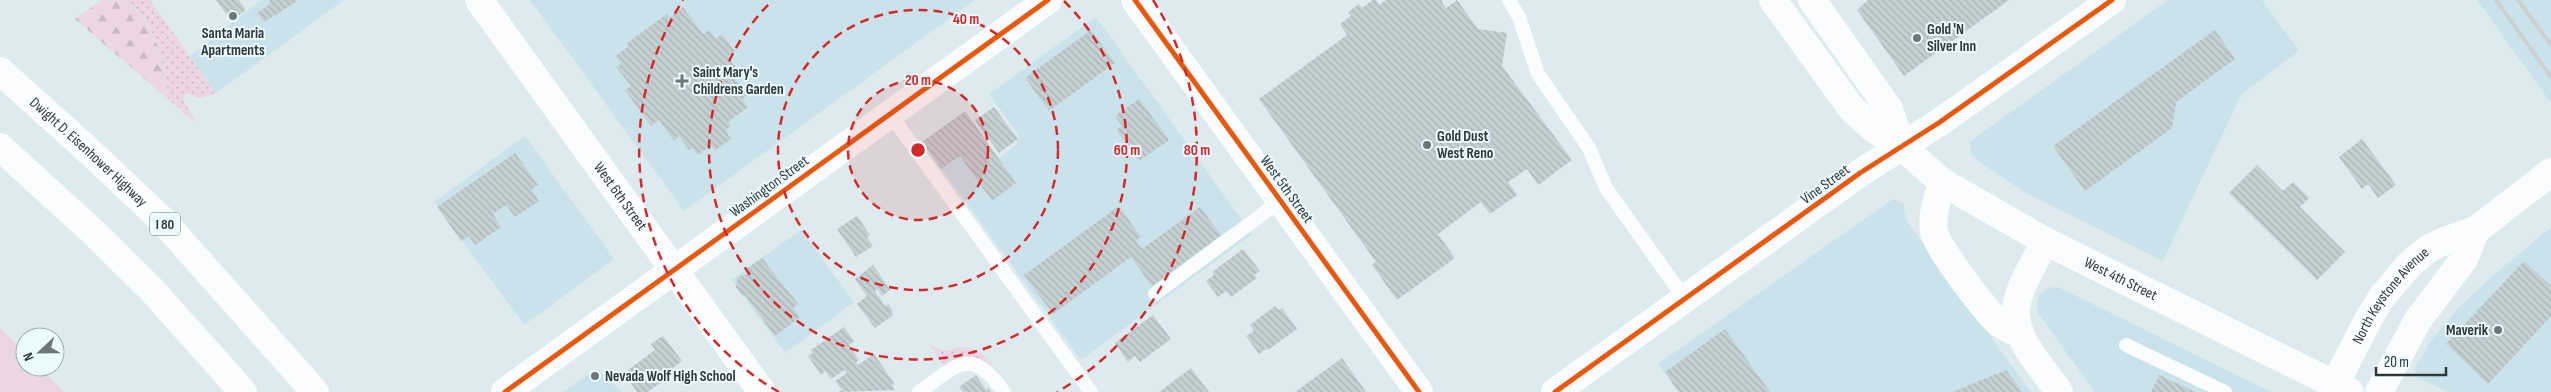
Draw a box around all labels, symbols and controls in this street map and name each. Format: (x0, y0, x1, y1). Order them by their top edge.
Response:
marker: Santa Maria Apartments (227, 10, 239, 22)
text: 40 m (953, 10, 979, 29)
place label: Gold 'N Silver Inn (1927, 20, 1976, 56)
place label: Santa Maria Apartments (200, 24, 265, 60)
marker: Gold 'N Silver Inn (1911, 32, 1923, 44)
place label: Saint Mary's Childrens Garden (693, 63, 784, 99)
text: 20 m (905, 71, 931, 90)
marker: Saint Mary's Childrens Garden (675, 74, 689, 88)
street label: Dwight D. Eisenhower Highway (26, 93, 151, 211)
place label: Gold Dust West Reno (1437, 127, 1493, 163)
marker: Gold Dust West Reno (1421, 139, 1433, 151)
centre of rings (909, 141, 927, 159)
text: 60 m (1114, 141, 1140, 160)
text: 80 m (1184, 141, 1210, 160)
street label: Washington Street (726, 151, 813, 221)
street label: West 5th Street (1256, 152, 1318, 227)
street label: West 6th Street (589, 159, 651, 235)
street label: Vine Street (1797, 160, 1854, 209)
road number: I 80 (150, 212, 180, 235)
street label: North Keystone Avenue (2348, 243, 2433, 348)
street label: West 4th Street (2081, 253, 2161, 305)
place label: Maverik (2446, 321, 2489, 340)
marker: Maverik (2492, 324, 2504, 336)
north arrow (15, 327, 65, 377)
scale bar (2376, 344, 2446, 376)
text: N (19, 350, 38, 363)
text: 20 m (2384, 353, 2409, 372)
place label: Nevada Wolf High School (605, 367, 736, 386)
marker: Nevada Wolf High School (589, 370, 601, 382)

